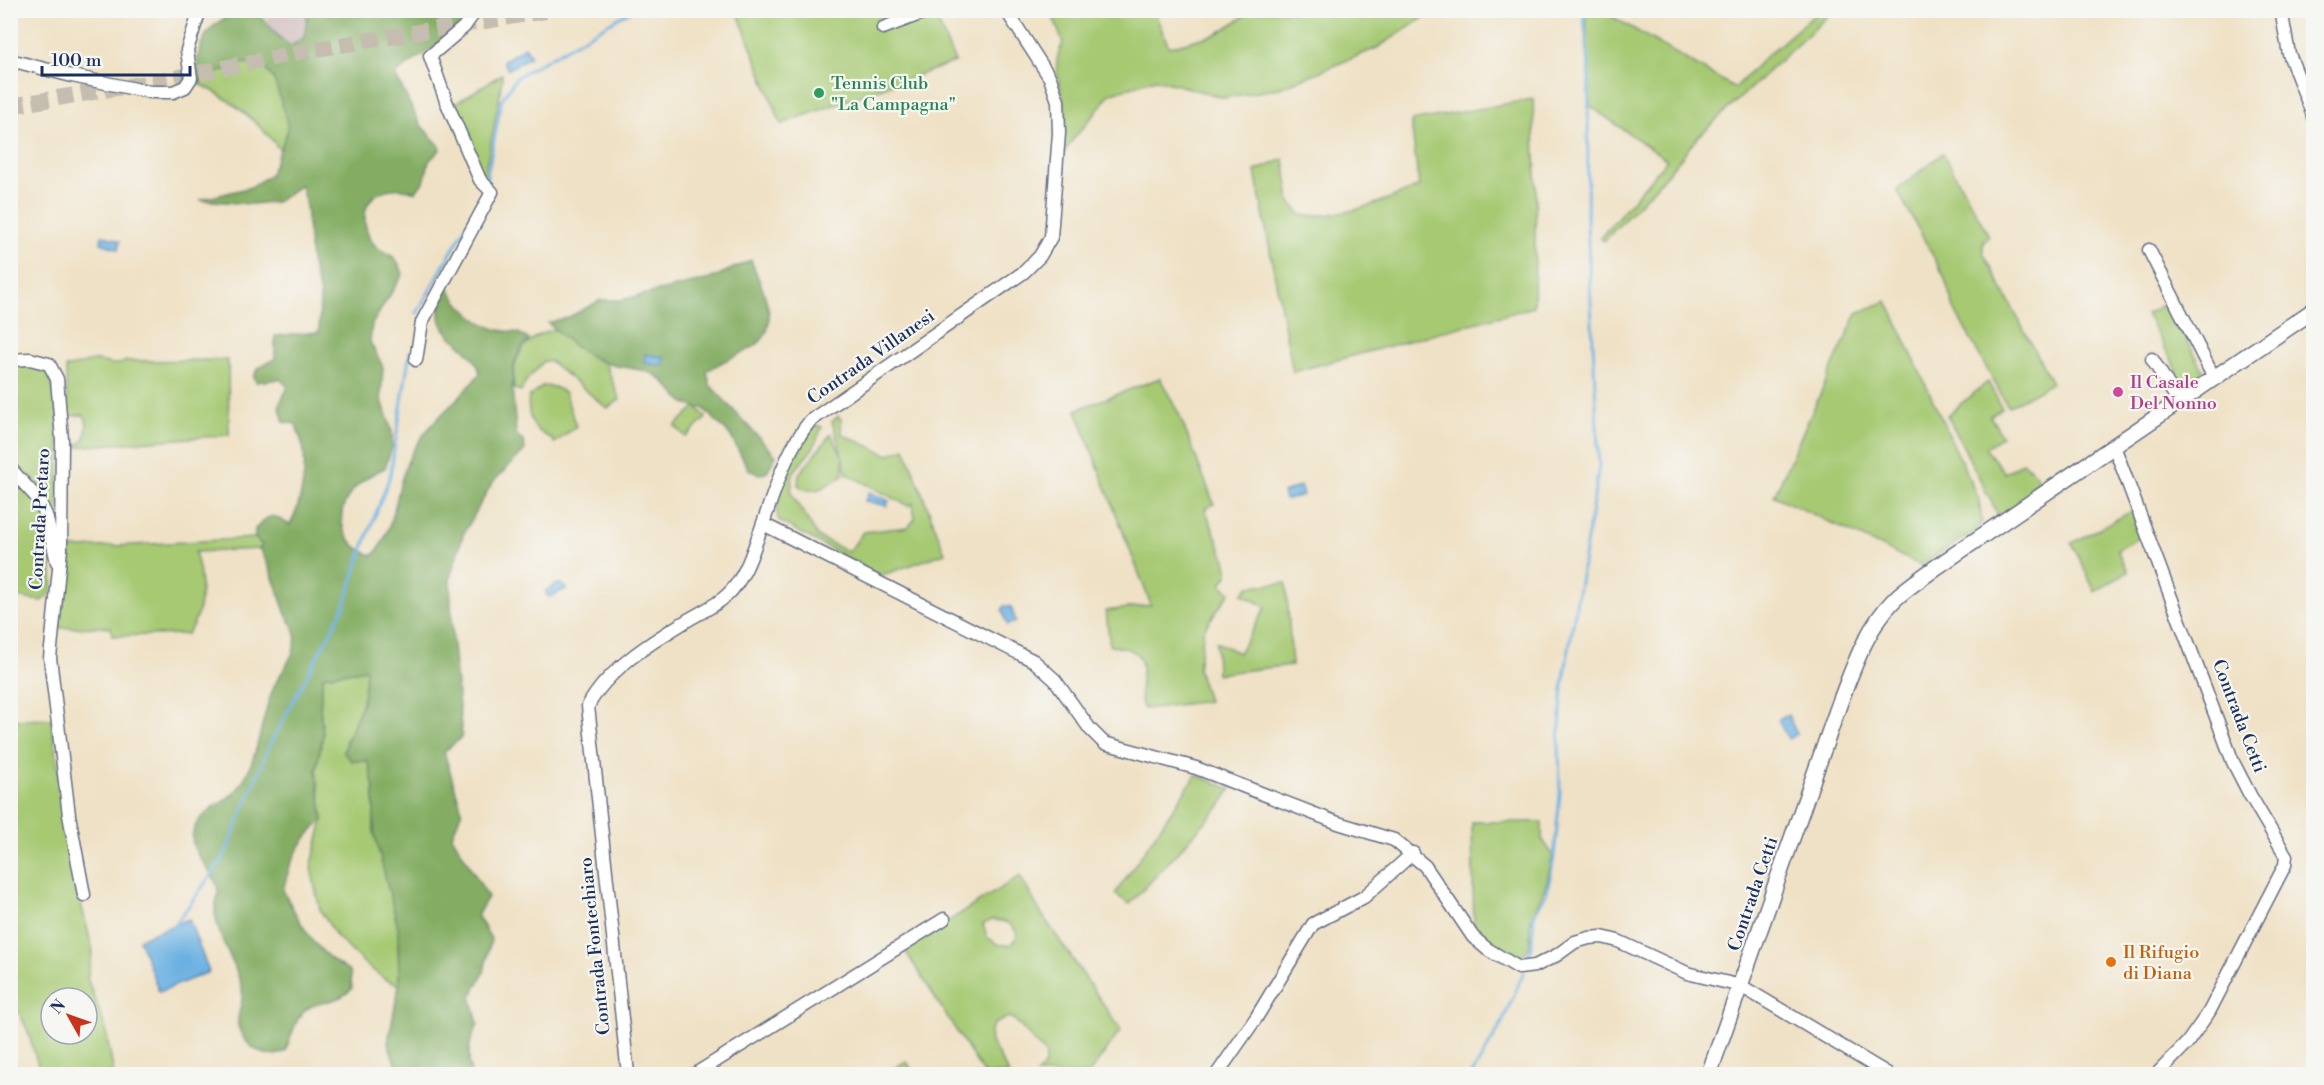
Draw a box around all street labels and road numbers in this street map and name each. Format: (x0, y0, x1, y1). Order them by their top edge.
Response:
street label: Contrada Villanesi (803, 304, 939, 410)
street label: Contrada Pretaro (25, 448, 55, 590)
street label: Contrada Cetti (2207, 656, 2271, 776)
street label: Contrada Cetti (1723, 834, 1783, 954)
street label: Contrada Fontechiaro (574, 856, 616, 1036)

